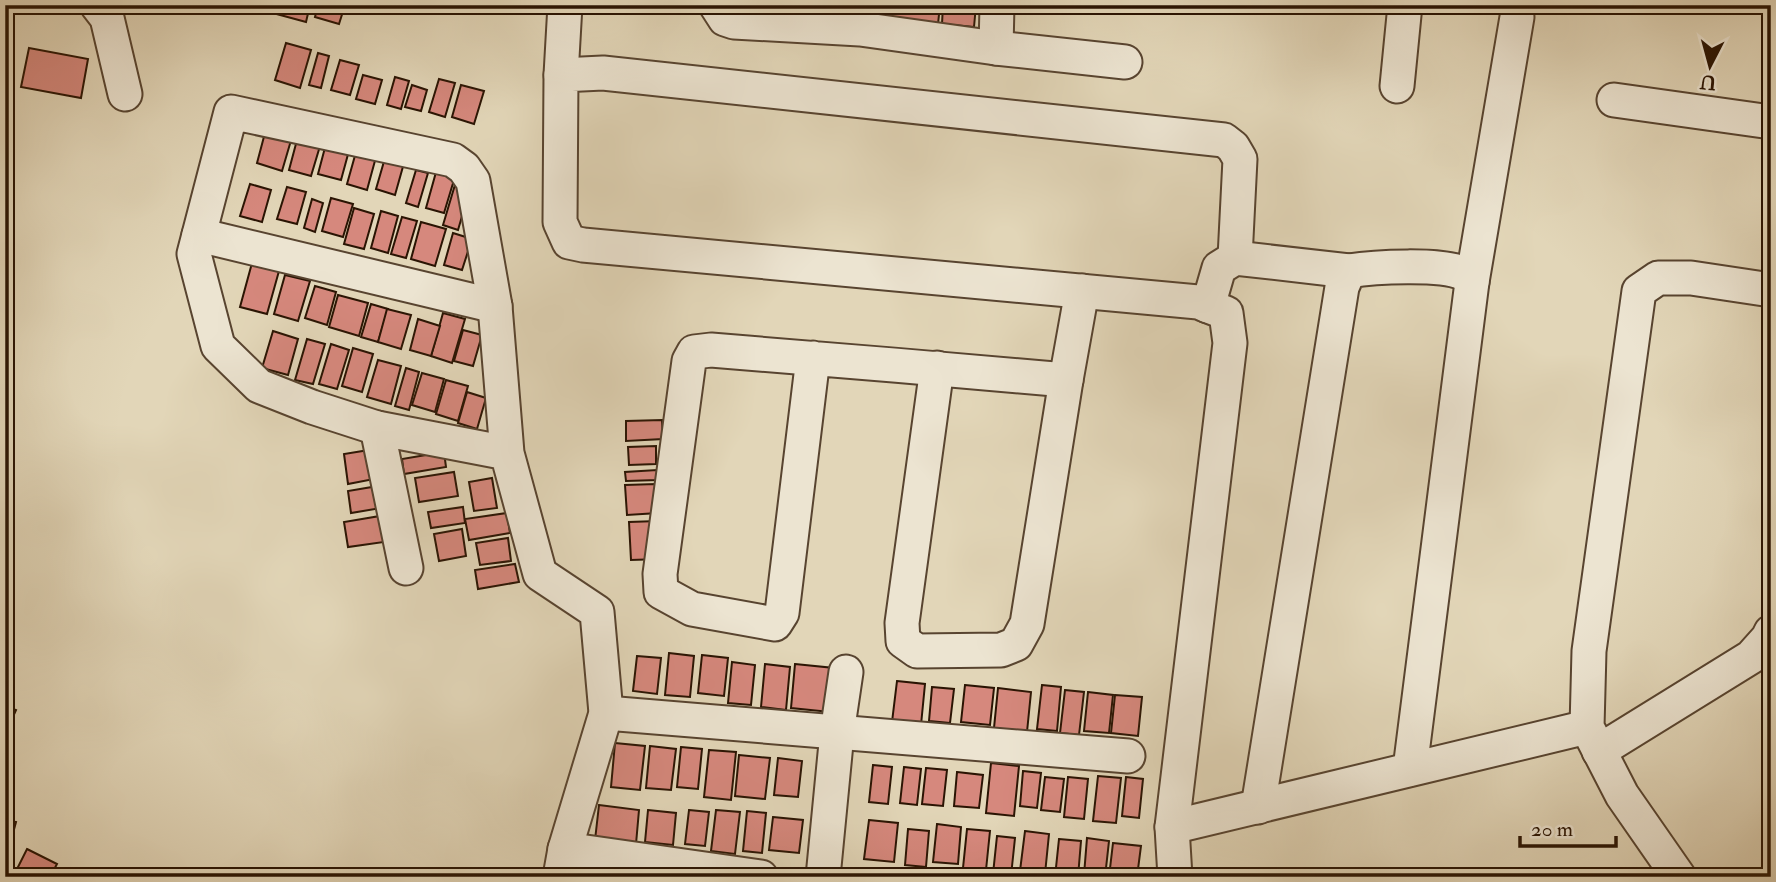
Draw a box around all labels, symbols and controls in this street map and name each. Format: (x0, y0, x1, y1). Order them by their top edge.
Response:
north arrow (1674, 32, 1744, 102)
text: U (1699, 69, 1717, 95)
scale bar (1520, 805, 1617, 849)
text: 20 m (1531, 816, 1573, 843)

